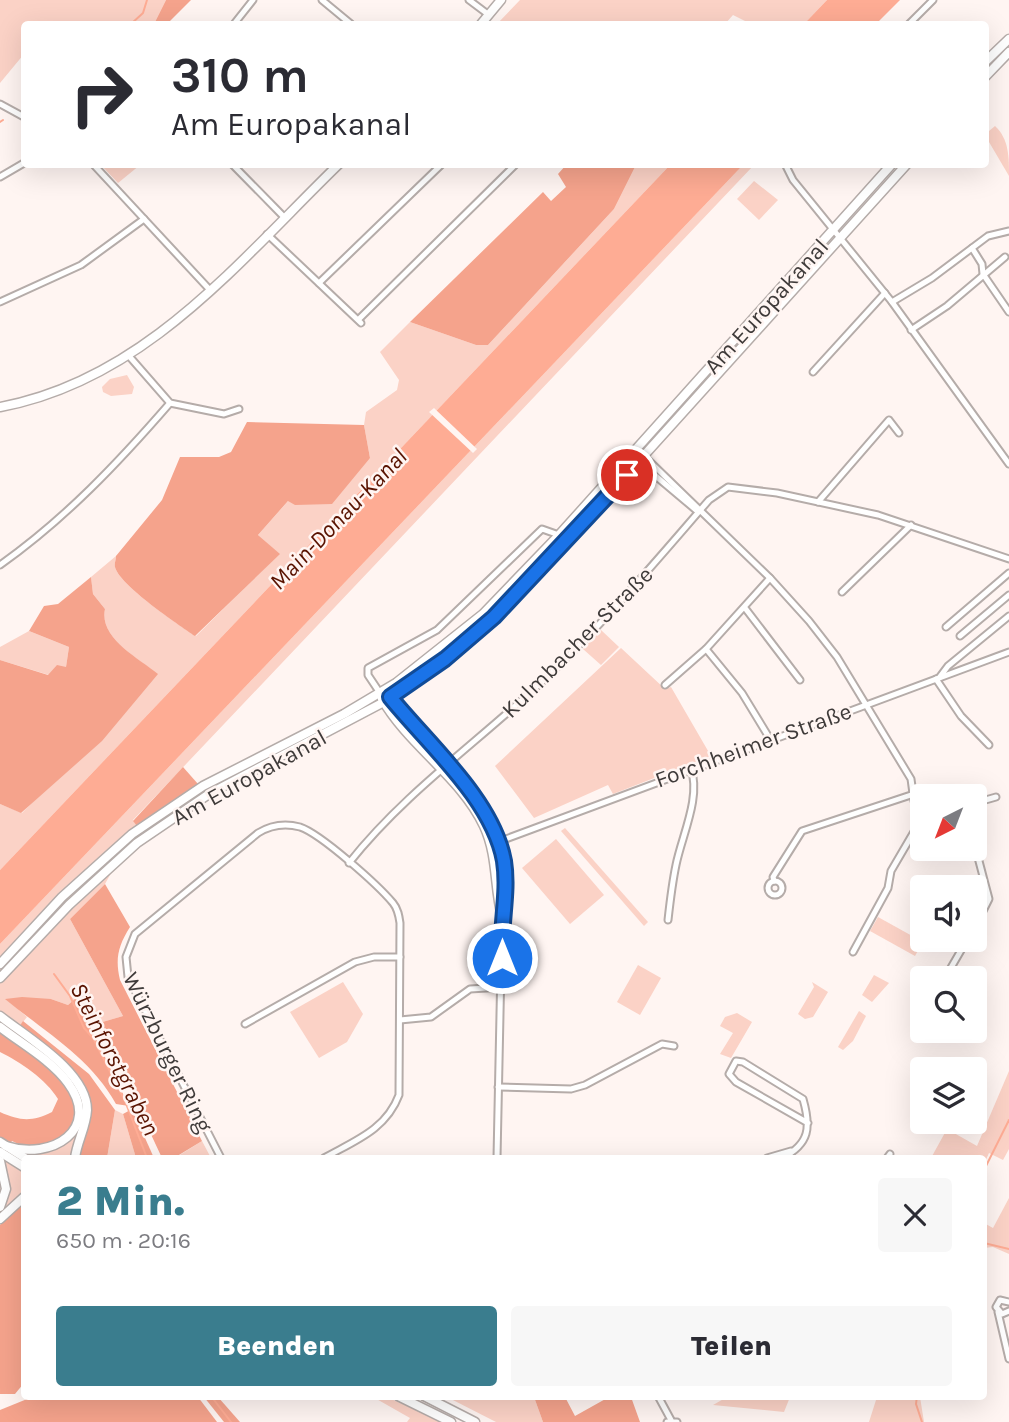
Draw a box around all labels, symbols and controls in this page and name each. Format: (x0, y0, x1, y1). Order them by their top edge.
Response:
text: 310 m (171, 47, 309, 104)
icon: right (56, 49, 147, 140)
text: Am Europakanal (171, 106, 411, 143)
street label: Am Europakanal (699, 233, 834, 380)
water label: Main-Donau-Kanal (263, 442, 413, 596)
pin (597, 445, 657, 505)
icon: arrive (608, 456, 646, 494)
street label: Kulmbacher Straße (496, 561, 659, 724)
street label: Forchheimer Straße (651, 697, 855, 794)
street label: Am Europakanal (167, 724, 331, 831)
north arrow (910, 784, 987, 861)
map controls (910, 784, 987, 1134)
button: sound (910, 875, 987, 952)
position arrow (465, 921, 539, 995)
button: search (910, 966, 987, 1043)
street label: Würzburger Ring (117, 968, 218, 1137)
water label: Steinforstgraben (64, 978, 166, 1140)
button: layers (910, 1057, 987, 1134)
text: 2 Min. (56, 1176, 185, 1226)
button: close (878, 1178, 952, 1252)
text: 650 m · 20:16 (56, 1227, 191, 1254)
button: Beenden (56, 1306, 497, 1386)
button: Teilen (511, 1306, 952, 1386)

